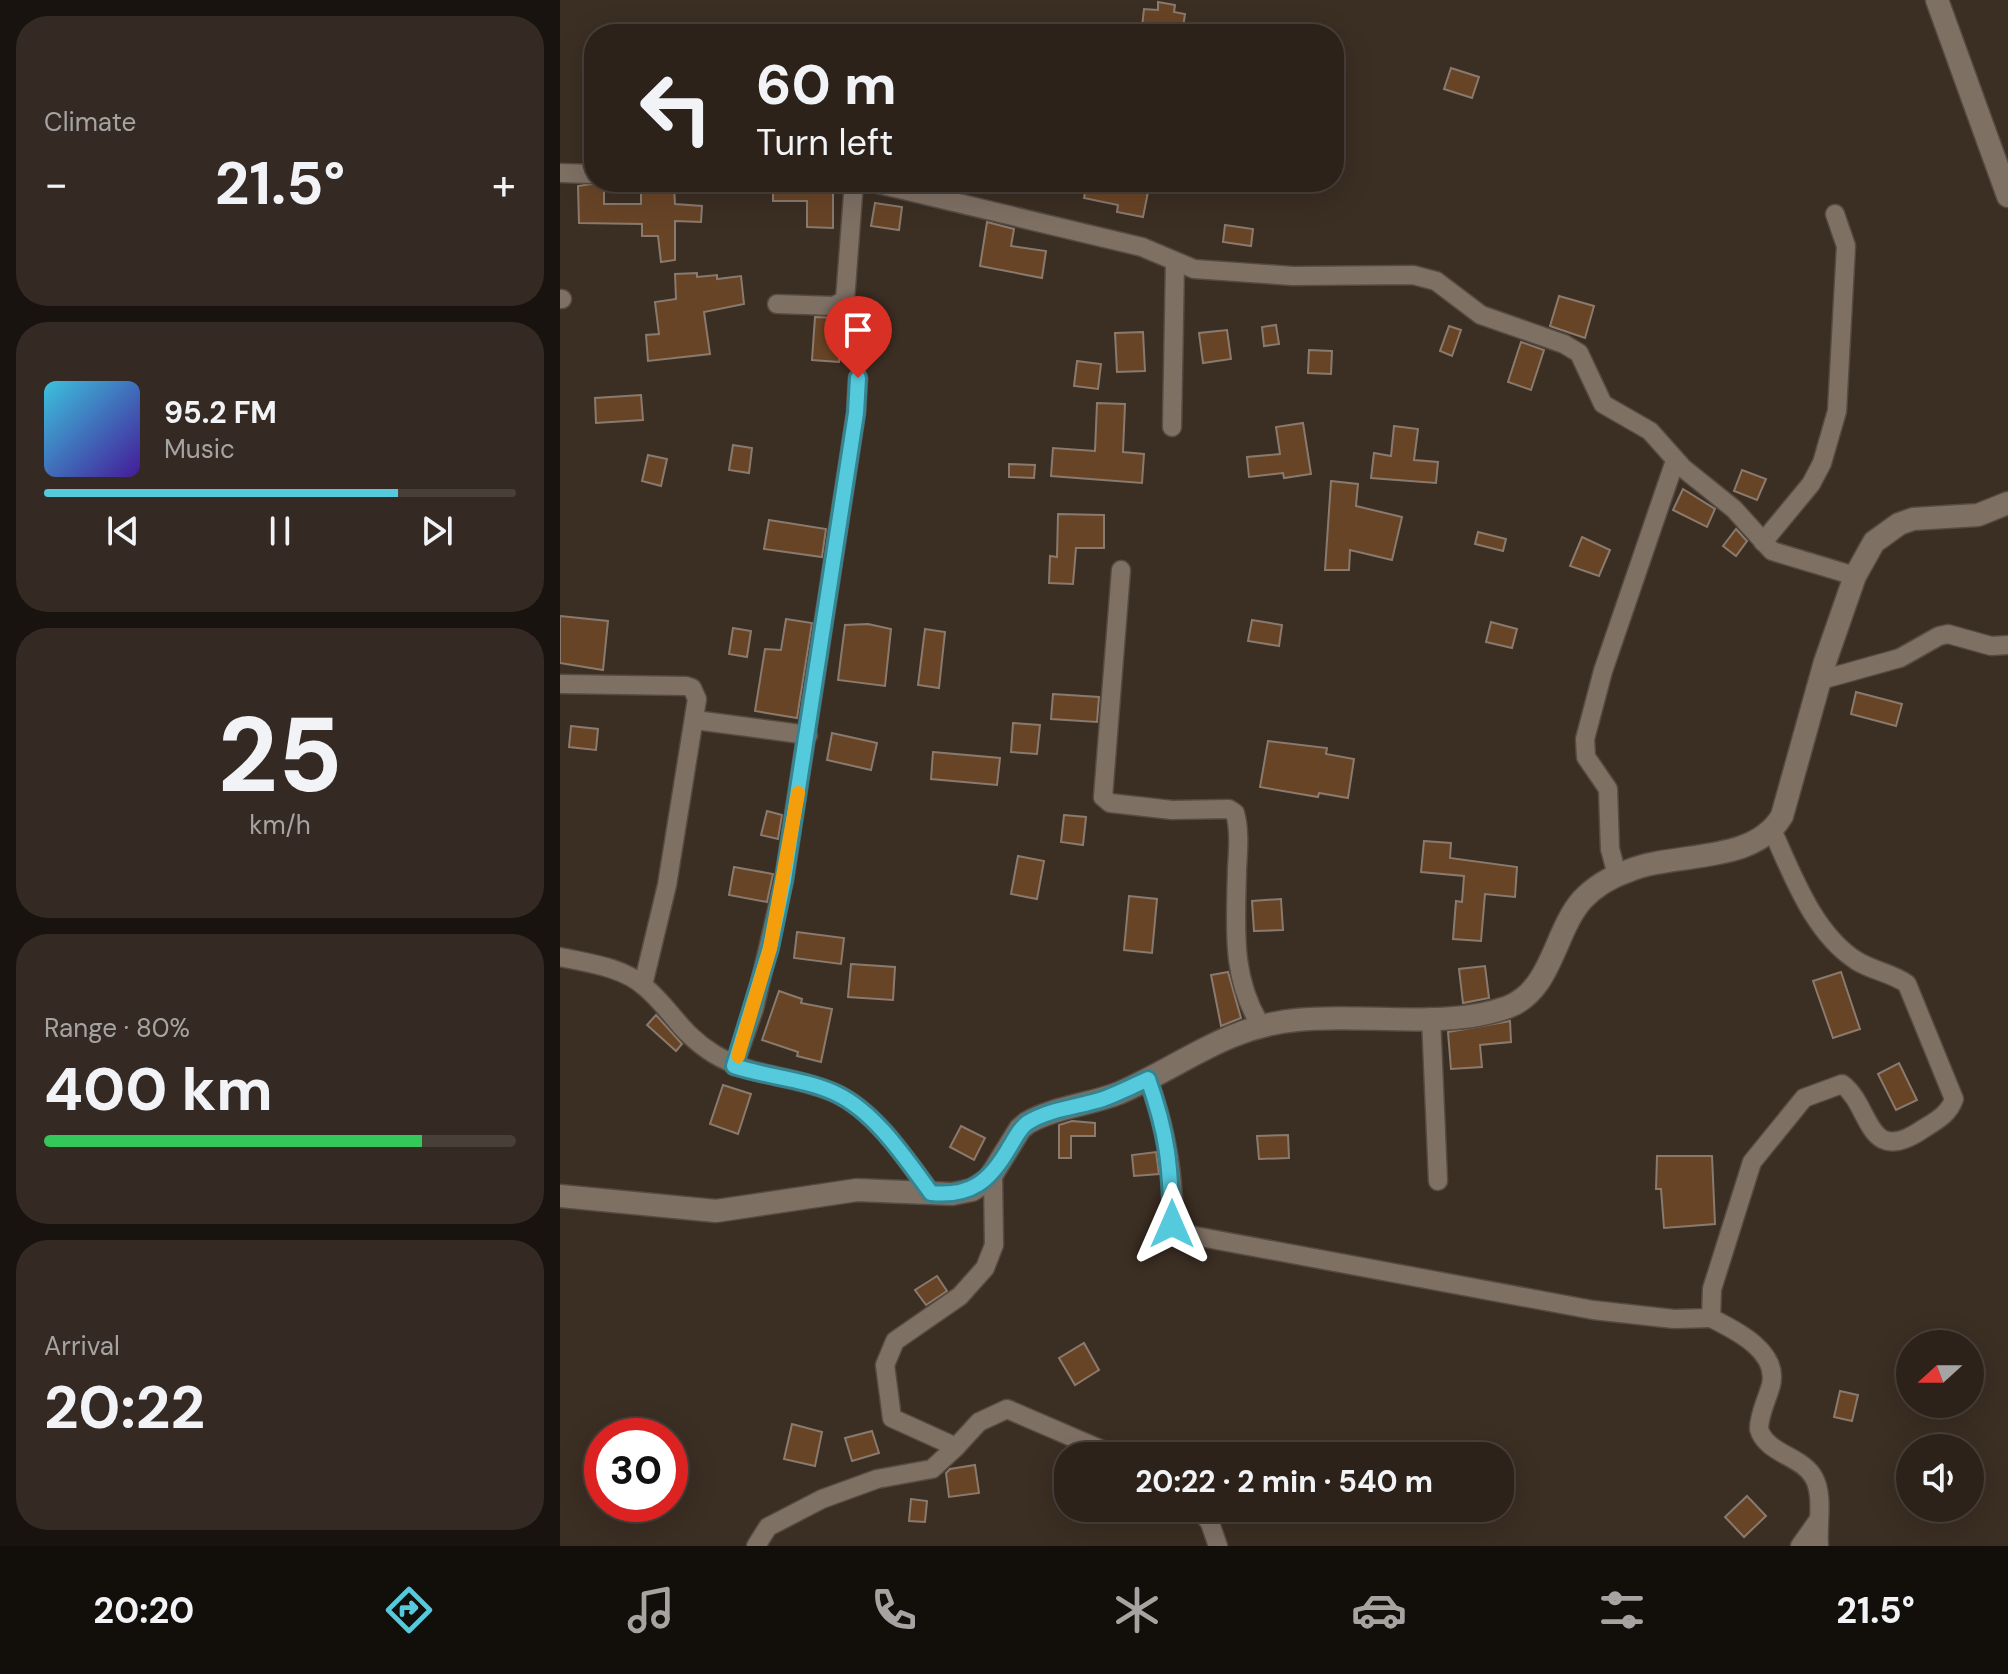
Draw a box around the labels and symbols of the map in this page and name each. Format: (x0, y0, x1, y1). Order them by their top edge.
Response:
pin (824, 296, 892, 378)
position arrow (1130, 1182, 1214, 1266)
north arrow (1896, 1330, 1984, 1418)
speed limit sign: 30 (584, 1418, 688, 1522)

